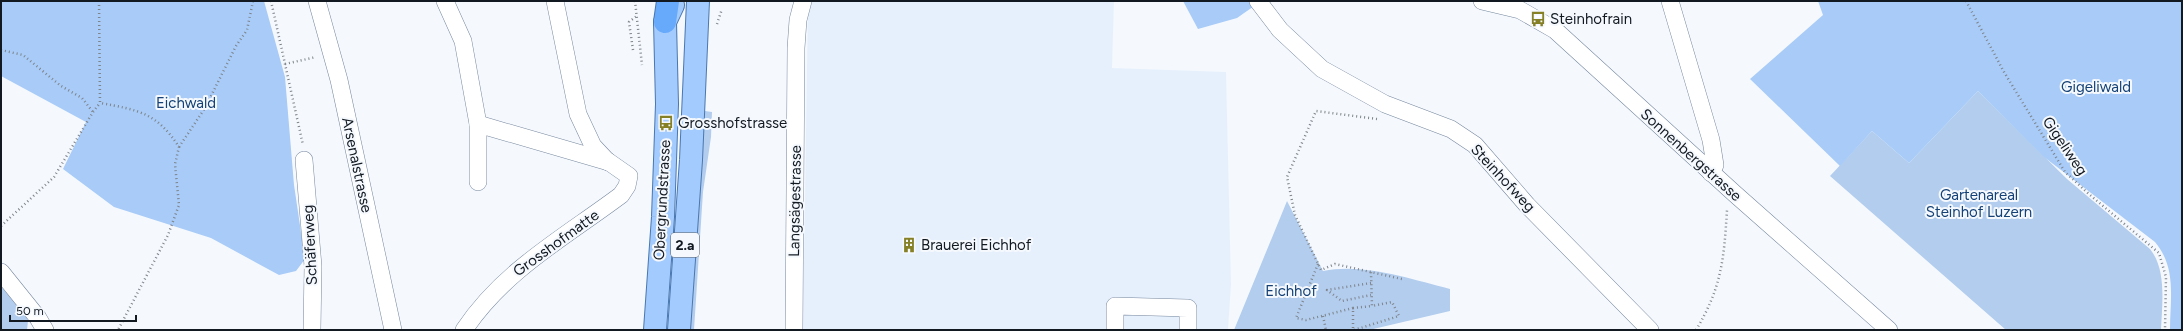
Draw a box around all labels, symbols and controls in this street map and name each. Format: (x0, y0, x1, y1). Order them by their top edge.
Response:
bus stop icon: Steinhofrain (1529, 10, 1547, 28)
place label: Steinhofrain (1550, 10, 1632, 28)
park label: Gigeliwald (2061, 78, 2131, 96)
park label: Eichwald (156, 94, 216, 112)
street label: Sonnenbergstrasse (1637, 105, 1745, 205)
street label: Gigeliweg (2039, 113, 2091, 179)
bus stop icon: Grosshofstrasse (657, 114, 675, 132)
place label: Grosshofstrasse (678, 114, 787, 132)
street label: Arsenalstrasse (338, 116, 376, 214)
street label: Obergrundstrasse (650, 139, 674, 261)
street label: Steinhofweg (1467, 140, 1539, 216)
street label: Langsägestrasse (785, 145, 805, 257)
park label: Gartenareal Steinhof Luzern (1926, 186, 2032, 221)
street label: Schäferweg (299, 204, 321, 286)
street label: Grosshofmatte (510, 206, 602, 280)
road number: 2.a (671, 233, 699, 257)
building icon: Brauerei Eichhof (900, 236, 918, 254)
place label: Brauerei Eichhof (921, 236, 1032, 254)
park label: Eichhof (1265, 282, 1317, 300)
scale bar (10, 297, 136, 323)
text: 50 m (16, 304, 44, 318)

